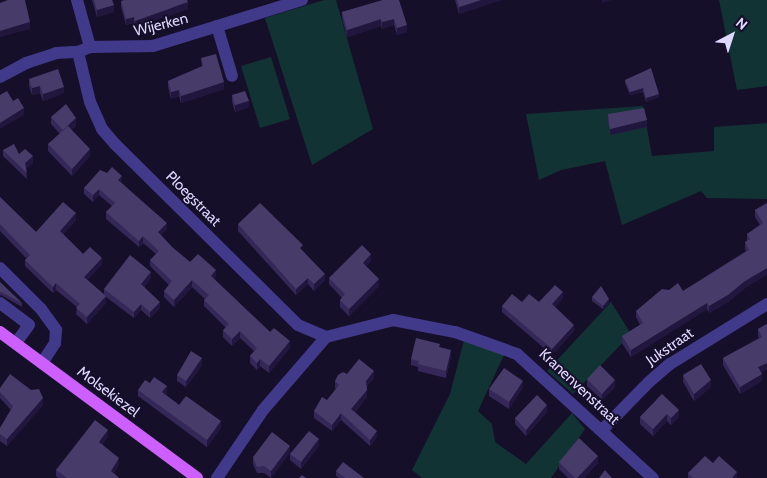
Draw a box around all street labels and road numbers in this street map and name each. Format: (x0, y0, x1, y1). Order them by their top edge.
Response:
street label: Wijerken (132, 10, 190, 40)
street label: Ploegstraat (162, 168, 224, 230)
street label: Jukstraat (643, 324, 697, 370)
street label: Kranenvenstraat (535, 345, 623, 429)
street label: Molsekiezel (73, 363, 143, 421)

